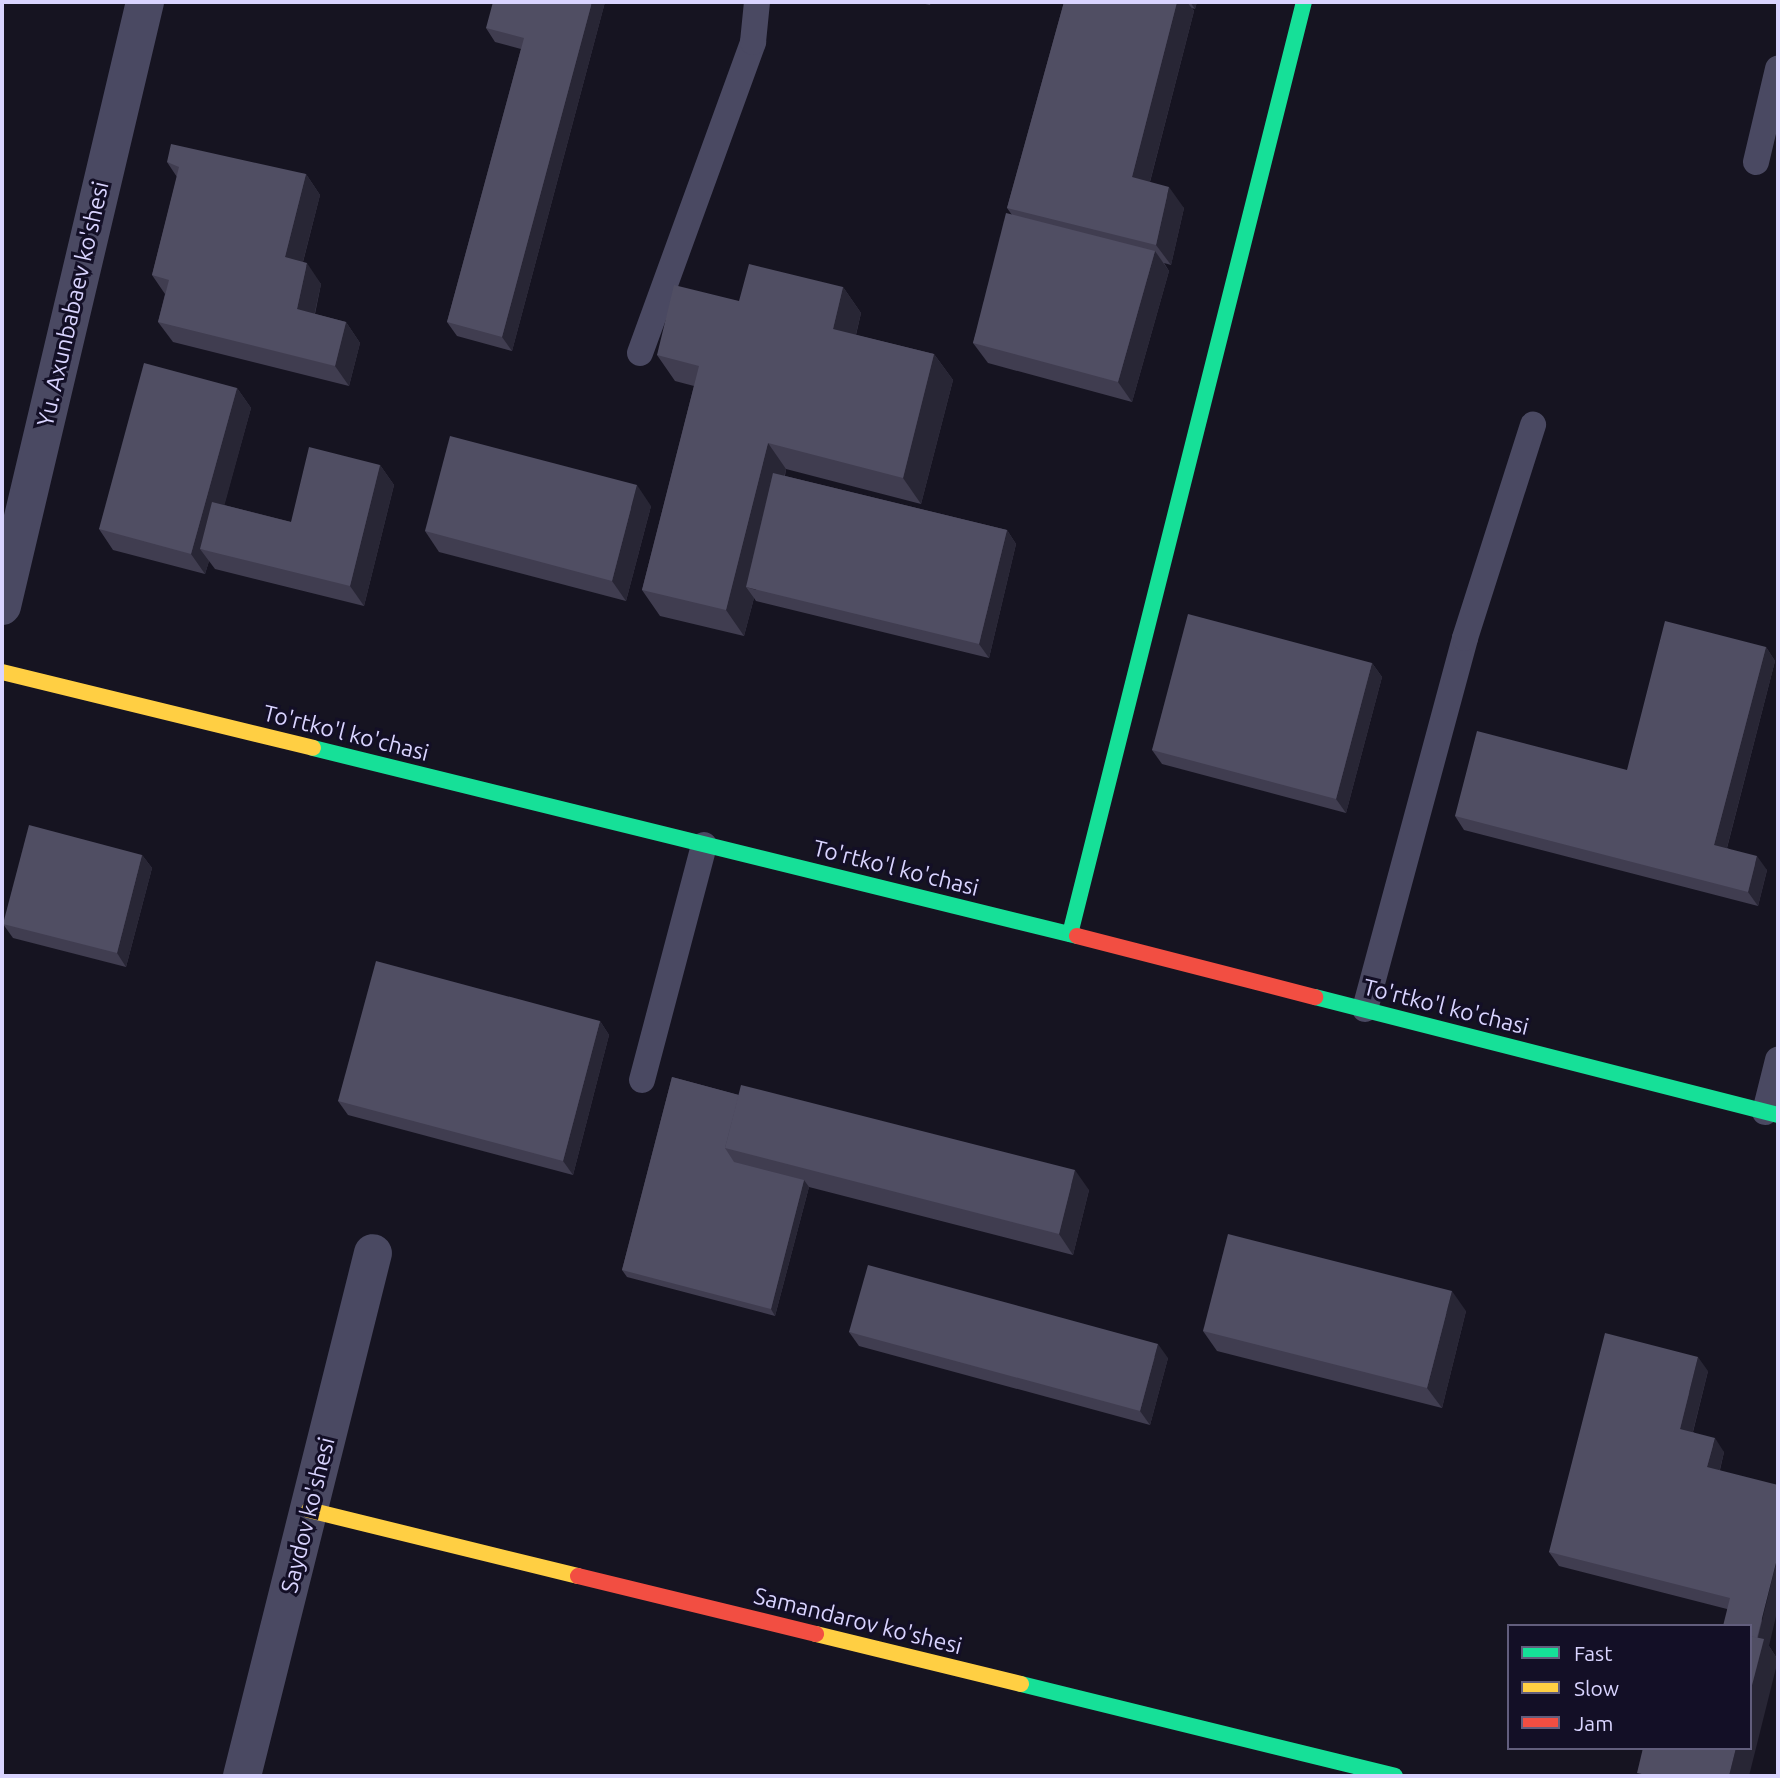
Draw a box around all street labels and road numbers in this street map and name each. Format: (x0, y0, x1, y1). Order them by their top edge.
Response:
street label: Yu. Axunbabaev ko'shesi (31, 179, 115, 429)
street label: To'rtko'l ko'chasi (260, 699, 432, 767)
street label: To'rtko'l ko'chasi (810, 834, 982, 902)
street label: To'rtko'l ko'chasi (1360, 973, 1532, 1041)
street label: Saydov ko'shesi (275, 1434, 341, 1596)
street label: Samandarov ko'shesi (751, 1582, 965, 1660)

